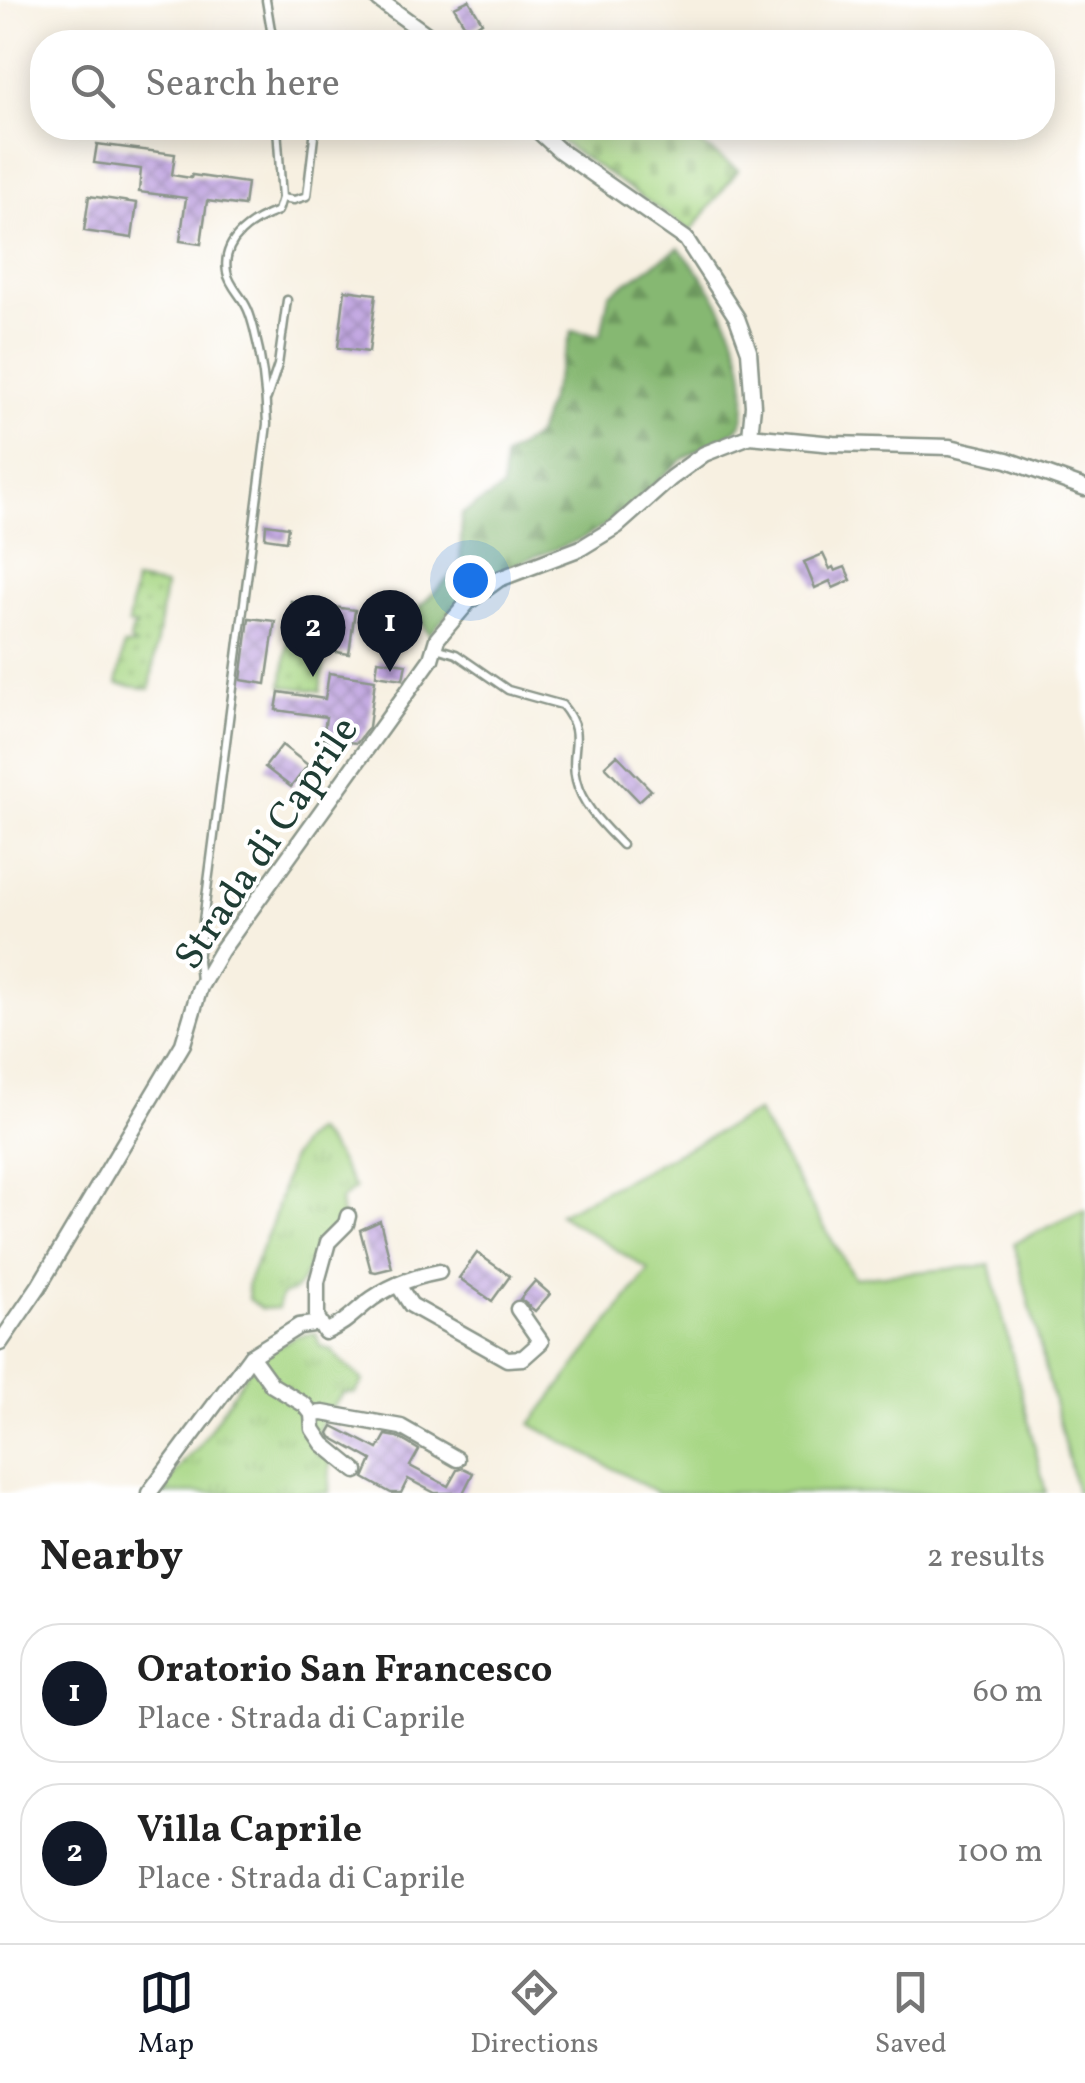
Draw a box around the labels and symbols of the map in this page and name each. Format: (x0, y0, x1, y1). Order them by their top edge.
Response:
your location (445, 555, 496, 606)
pin: 1 (358, 590, 422, 672)
pin: 2 (280, 594, 346, 677)
street label: Strada di Caprile (163, 706, 374, 982)

